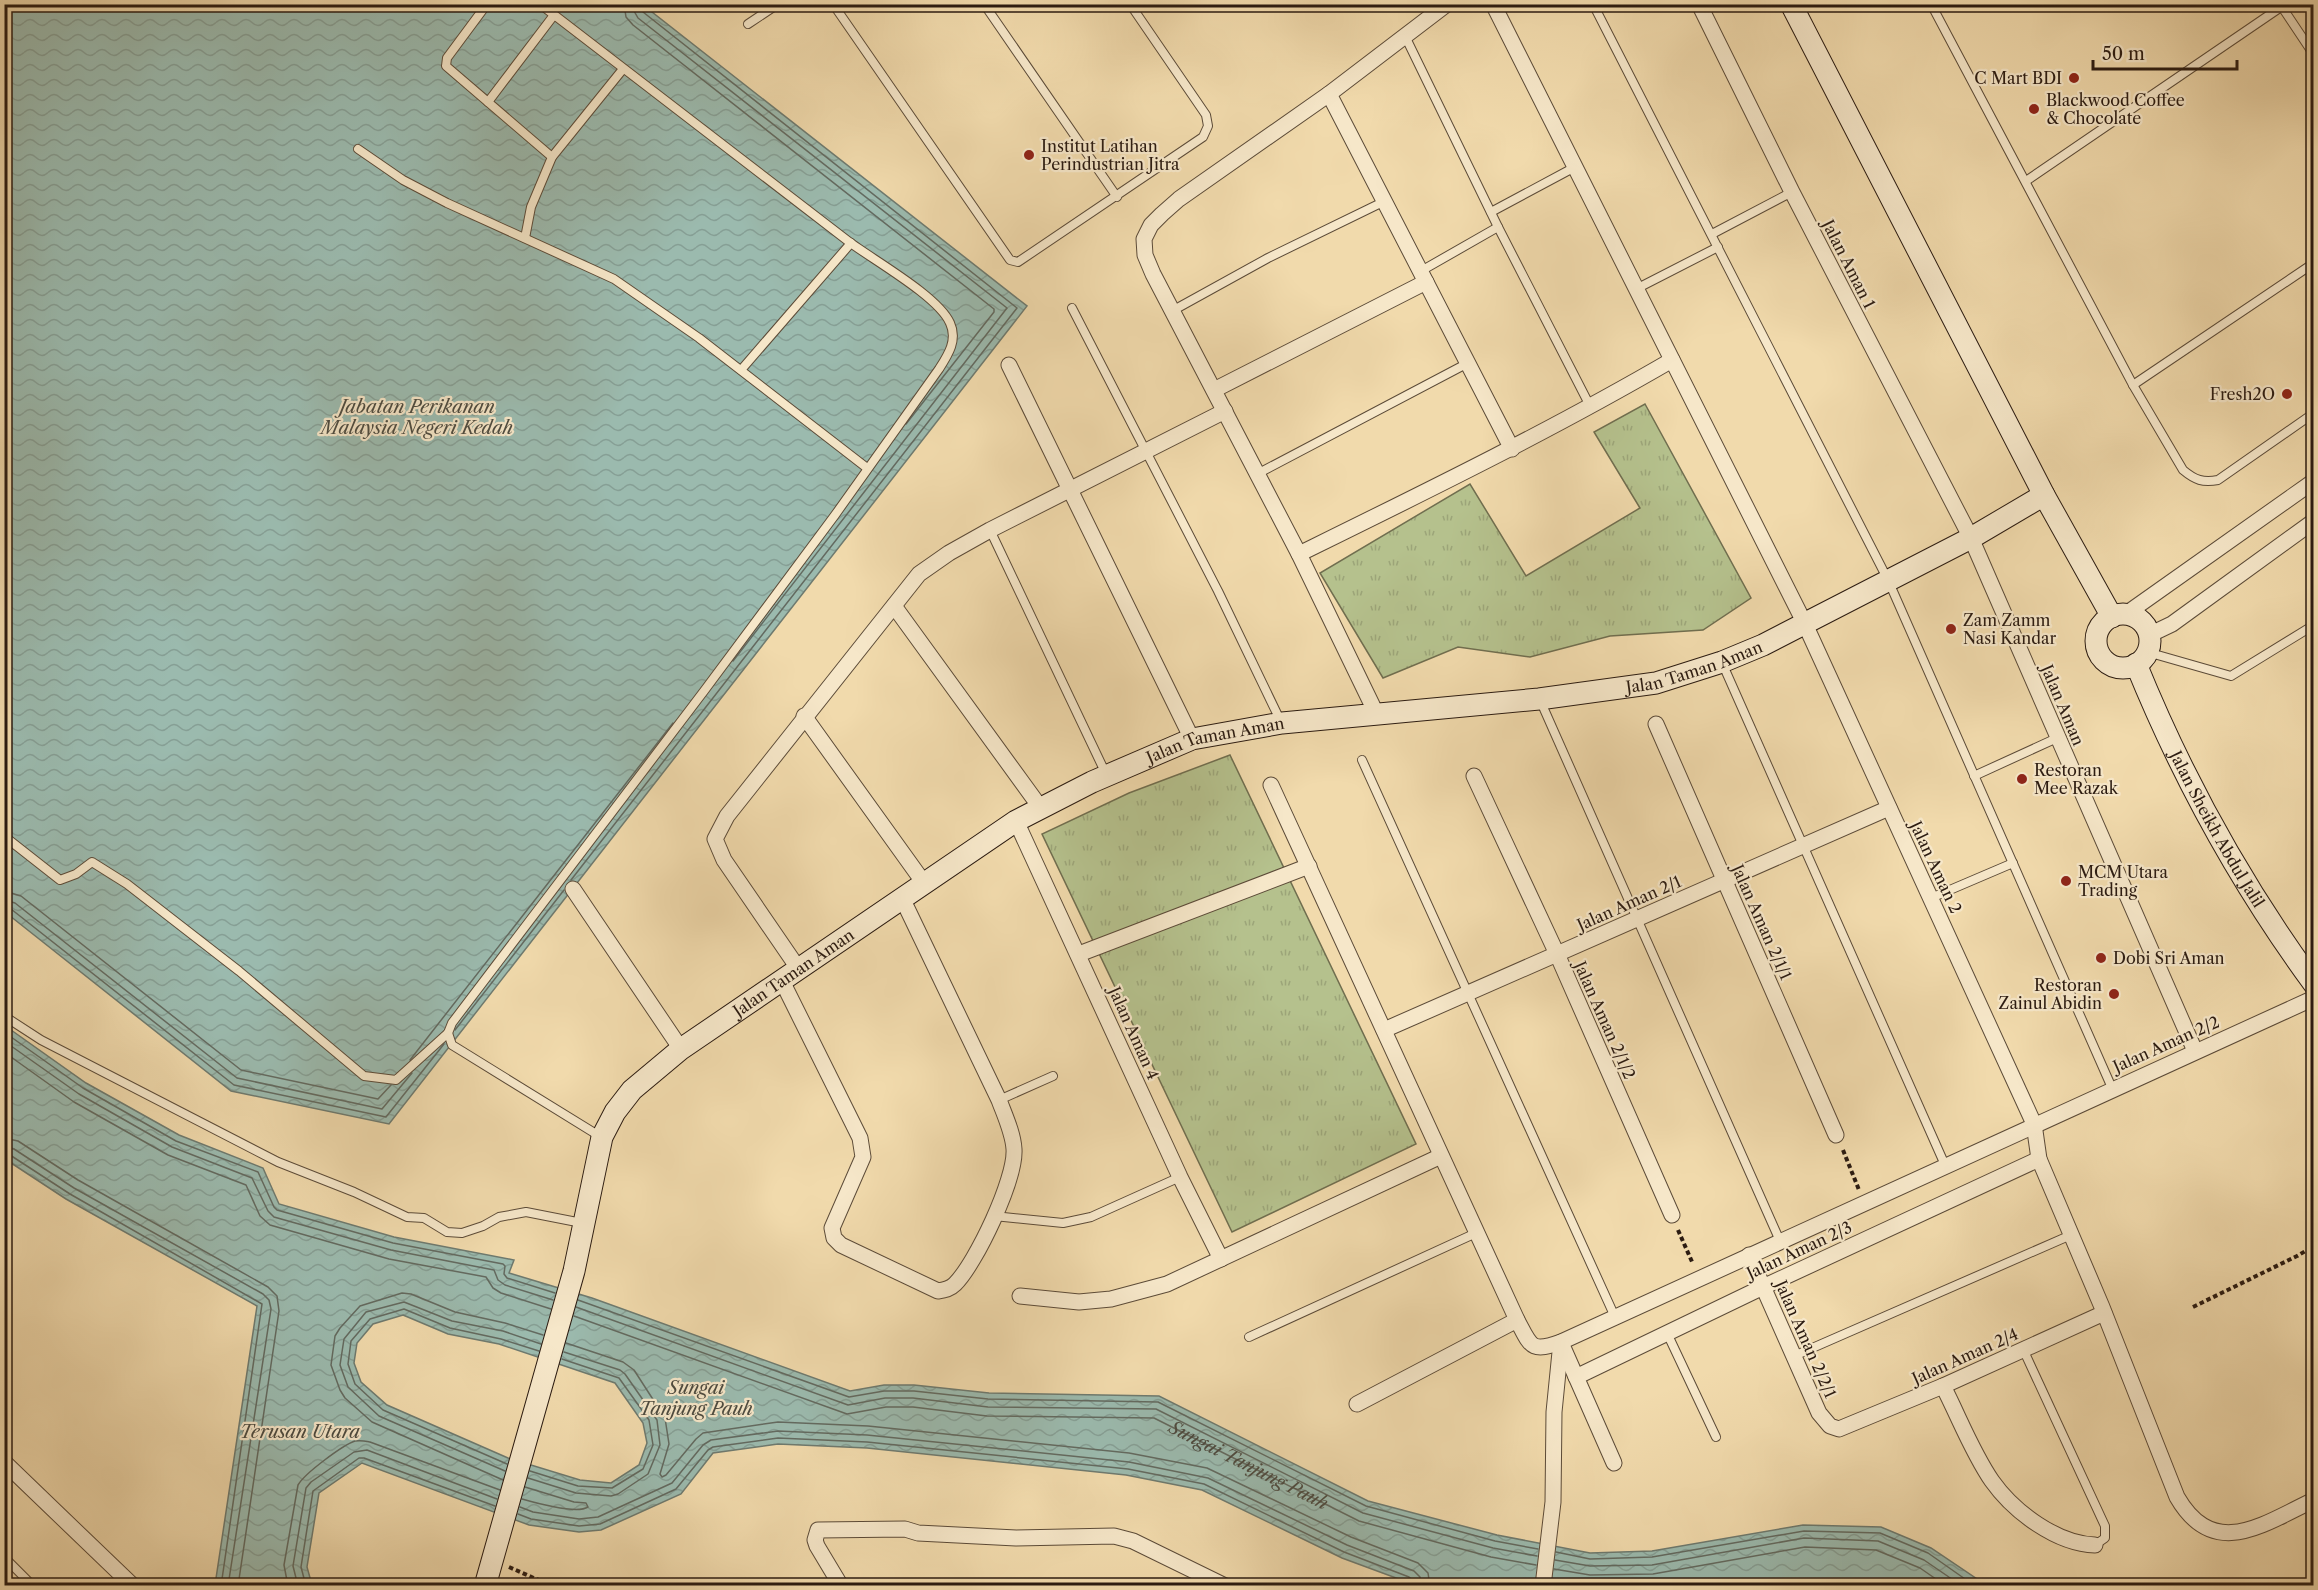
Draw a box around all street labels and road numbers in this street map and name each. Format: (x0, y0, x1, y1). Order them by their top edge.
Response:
street label: Jalan Aman 1 (1817, 214, 1880, 312)
street label: Jalan Taman Aman (1622, 636, 1765, 697)
street label: Jalan Aman (2036, 659, 2089, 748)
street label: Jalan Taman Aman (1141, 713, 1286, 769)
street label: Jalan Sheikh Abdul Jalil (2165, 745, 2269, 911)
street label: Jalan Aman 2 (1905, 815, 1966, 916)
street label: Jalan Aman 2/1/1 (1726, 858, 1797, 983)
street label: Jalan Aman 2/1 (1571, 871, 1684, 936)
street label: Jalan Taman Aman (726, 924, 858, 1022)
street label: Jalan Aman 2/1/2 (1569, 955, 1640, 1082)
street label: Jalan Aman 4 (1103, 981, 1163, 1082)
street label: Jalan Aman 2/2 (2107, 1012, 2222, 1078)
street label: Jalan Aman 2/3 (1740, 1217, 1855, 1284)
street label: Jalan Aman 2/2/1 (1770, 1274, 1841, 1401)
street label: Jalan Aman 2/4 (1906, 1324, 2021, 1390)

